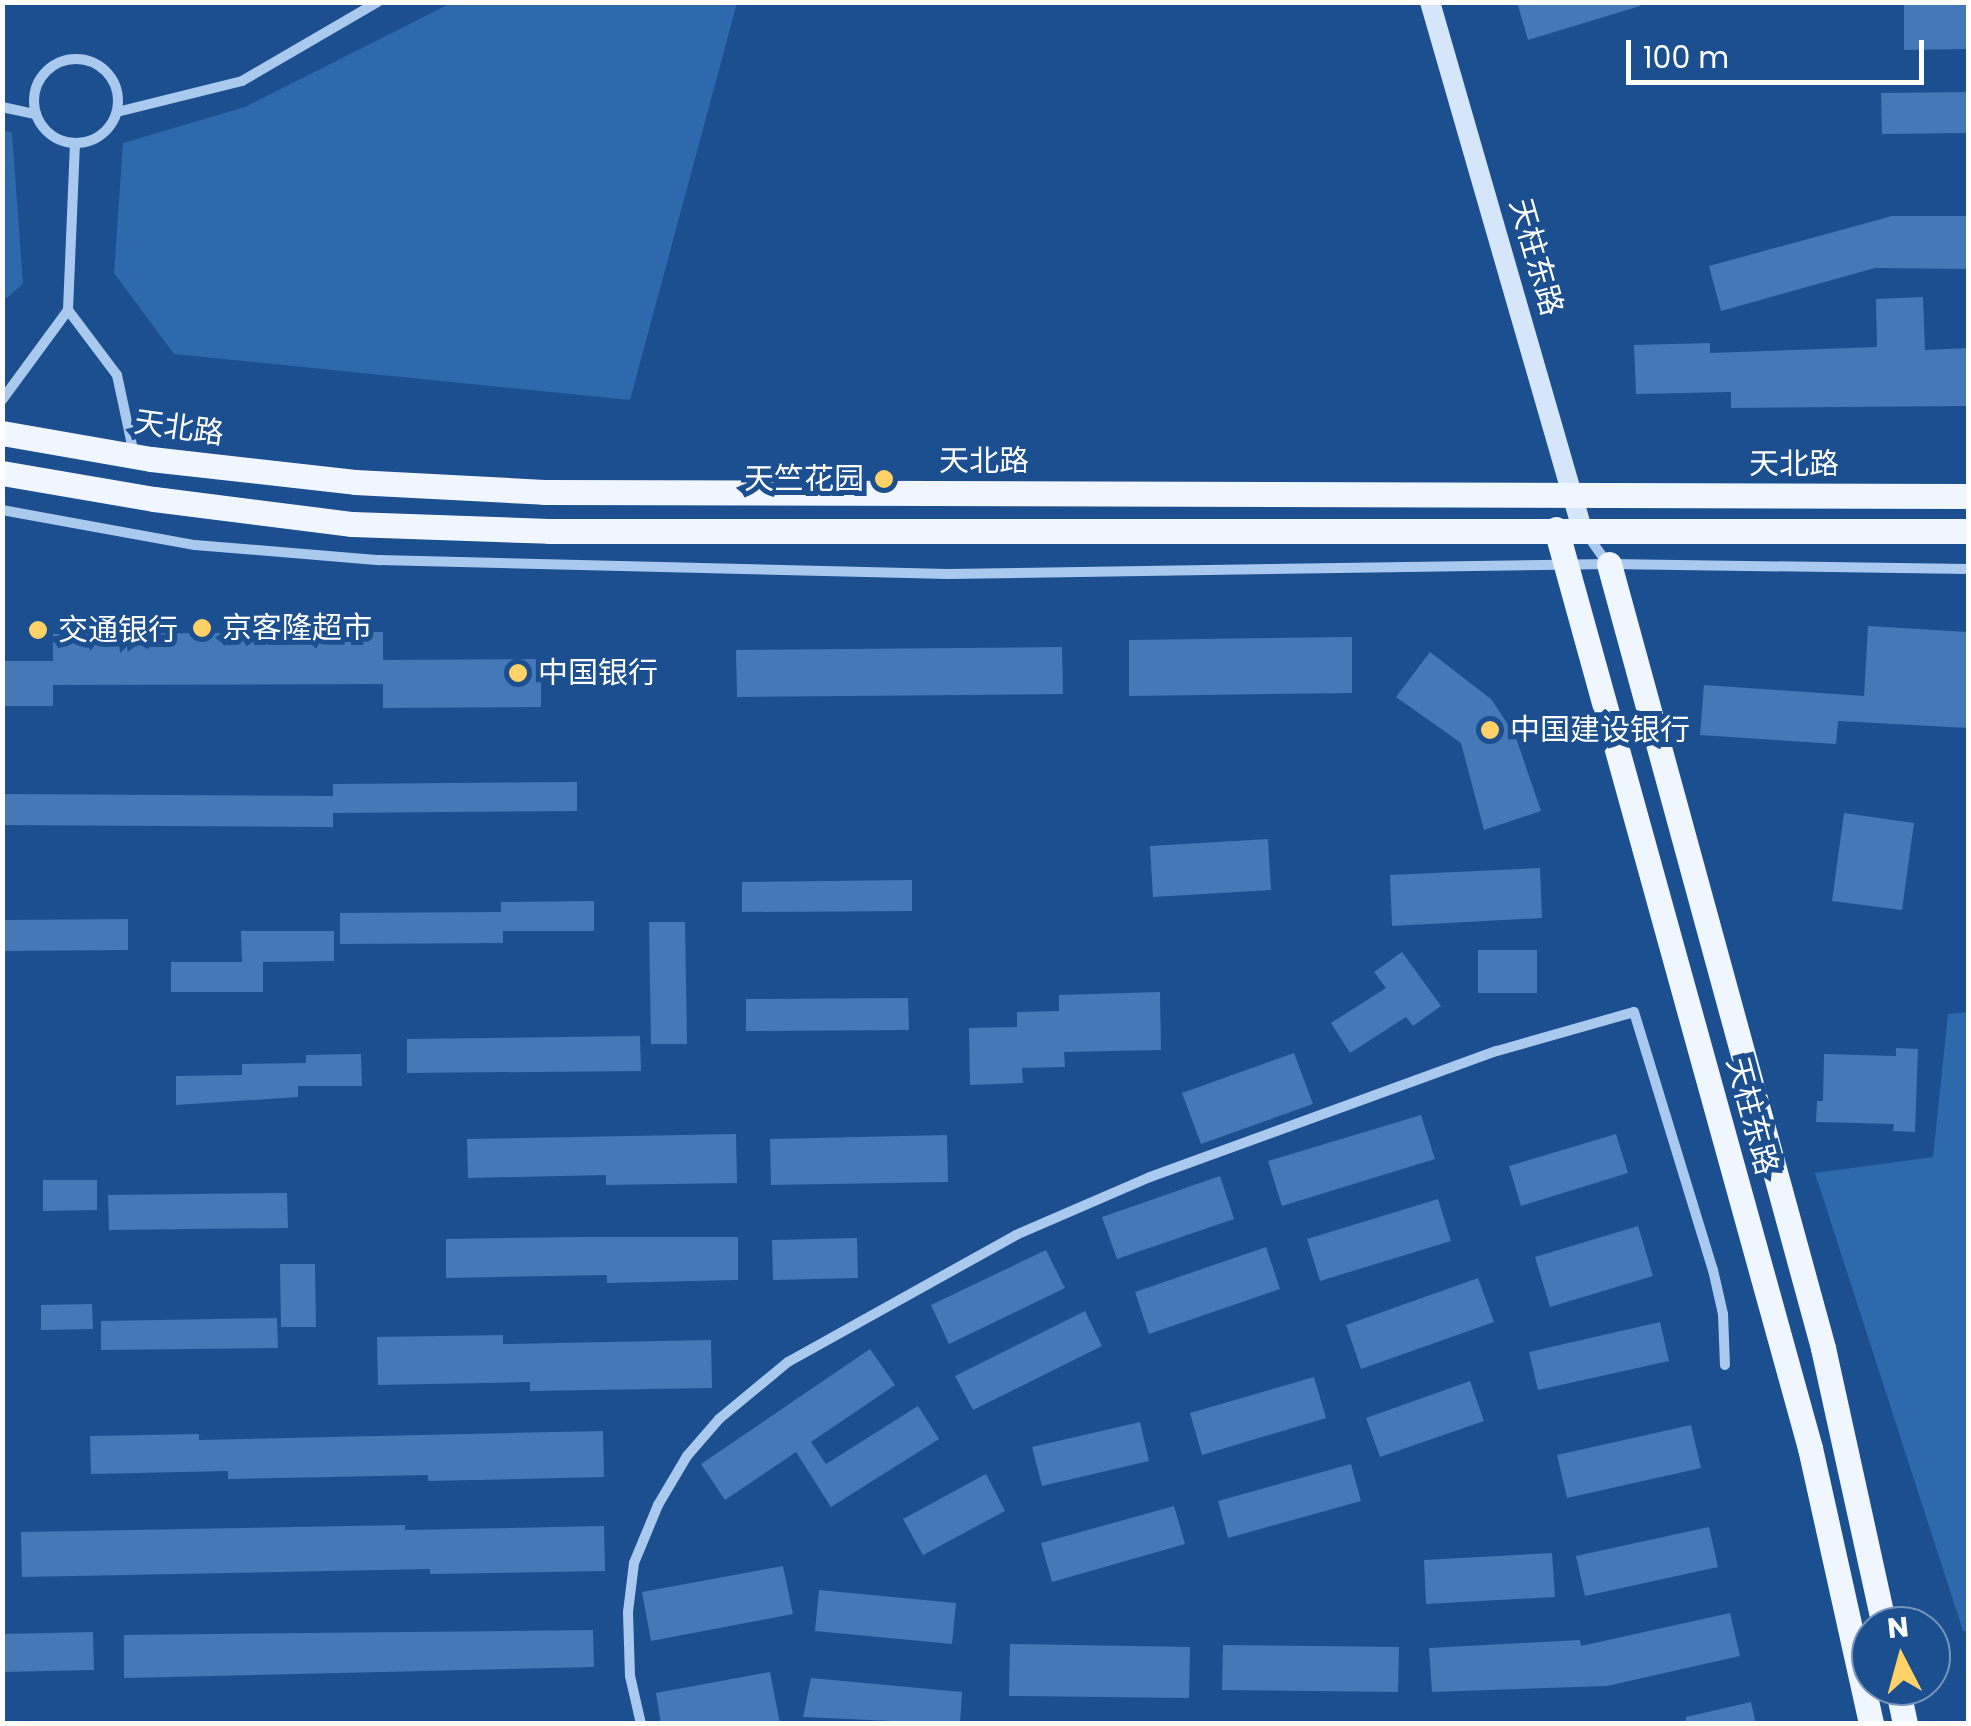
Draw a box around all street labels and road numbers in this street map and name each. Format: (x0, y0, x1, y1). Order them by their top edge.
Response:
street label: 天柱东路 (1502, 194, 1570, 320)
street label: 天北路 (132, 404, 226, 452)
street label: 天北路 (939, 443, 1029, 479)
street label: 天北路 (1749, 446, 1839, 482)
street label: 天柱东路 (1719, 1053, 1785, 1179)

